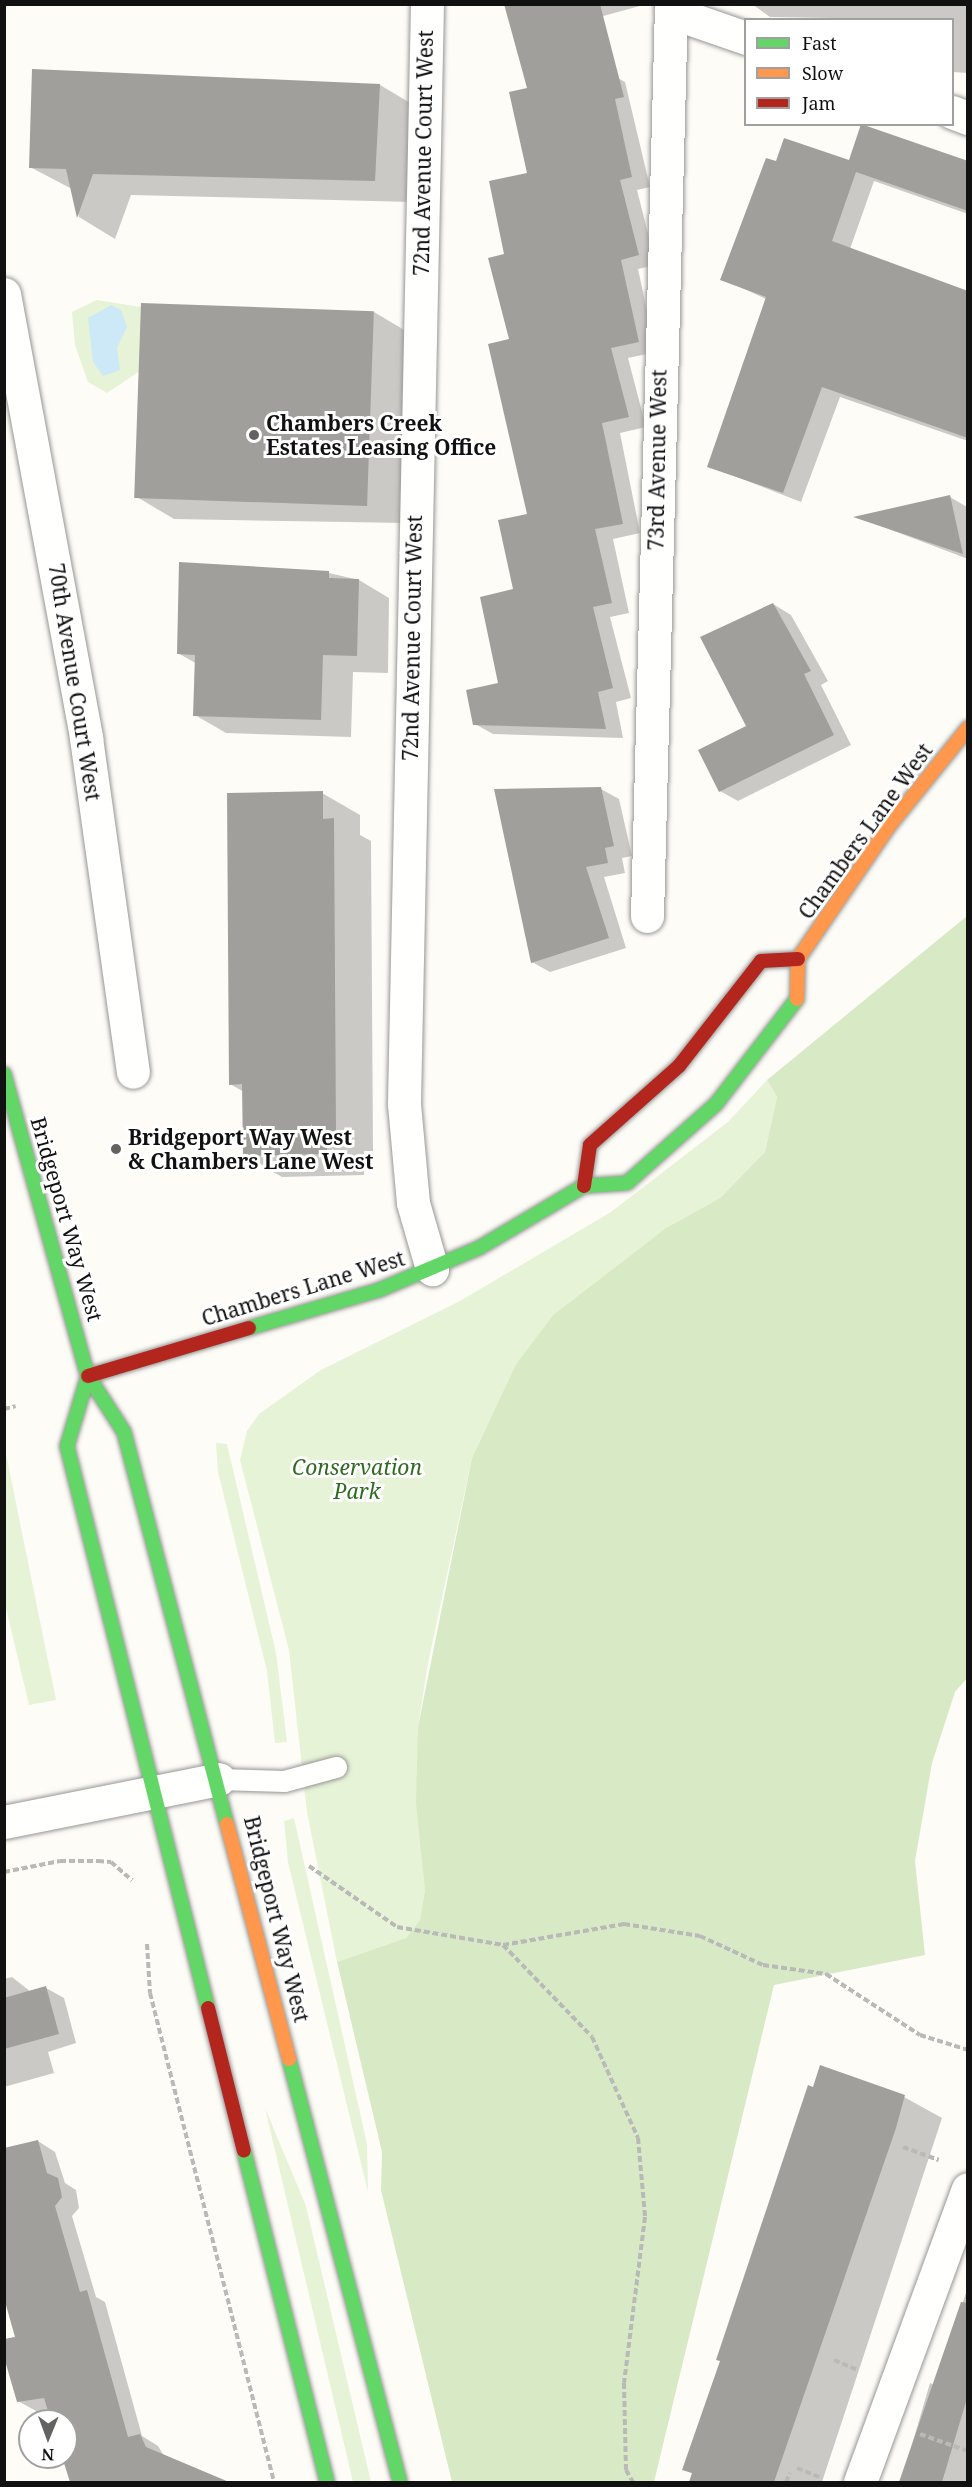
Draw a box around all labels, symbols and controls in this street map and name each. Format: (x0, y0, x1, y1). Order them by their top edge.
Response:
legend (744, 18, 954, 126)
street label: 72nd Avenue Court West (408, 30, 438, 276)
text: Fast (802, 31, 837, 55)
text: Slow (802, 61, 843, 85)
text: Jam (802, 91, 836, 115)
street label: 73rd Avenue West (643, 369, 671, 551)
place label: Chambers Creek Estates Leasing Office (266, 410, 496, 460)
marker: Chambers Creek Estates Leasing Office (247, 428, 261, 442)
street label: 72nd Avenue Court West (397, 515, 427, 761)
street label: 70th Avenue Court West (44, 561, 106, 803)
street label: Chambers Lane West (793, 738, 937, 924)
street label: Bridgeport Way West (26, 1114, 108, 1324)
place label: Bridgeport Way West & Chambers Lane West (128, 1124, 373, 1174)
marker: Bridgeport Way West & Chambers Lane West (109, 1142, 123, 1156)
street label: Chambers Lane West (199, 1245, 407, 1331)
park label: Conservation Park (292, 1454, 422, 1504)
street label: Bridgeport Way West (239, 1813, 315, 2025)
north arrow (18, 2409, 78, 2469)
text: N (41, 2444, 54, 2466)

